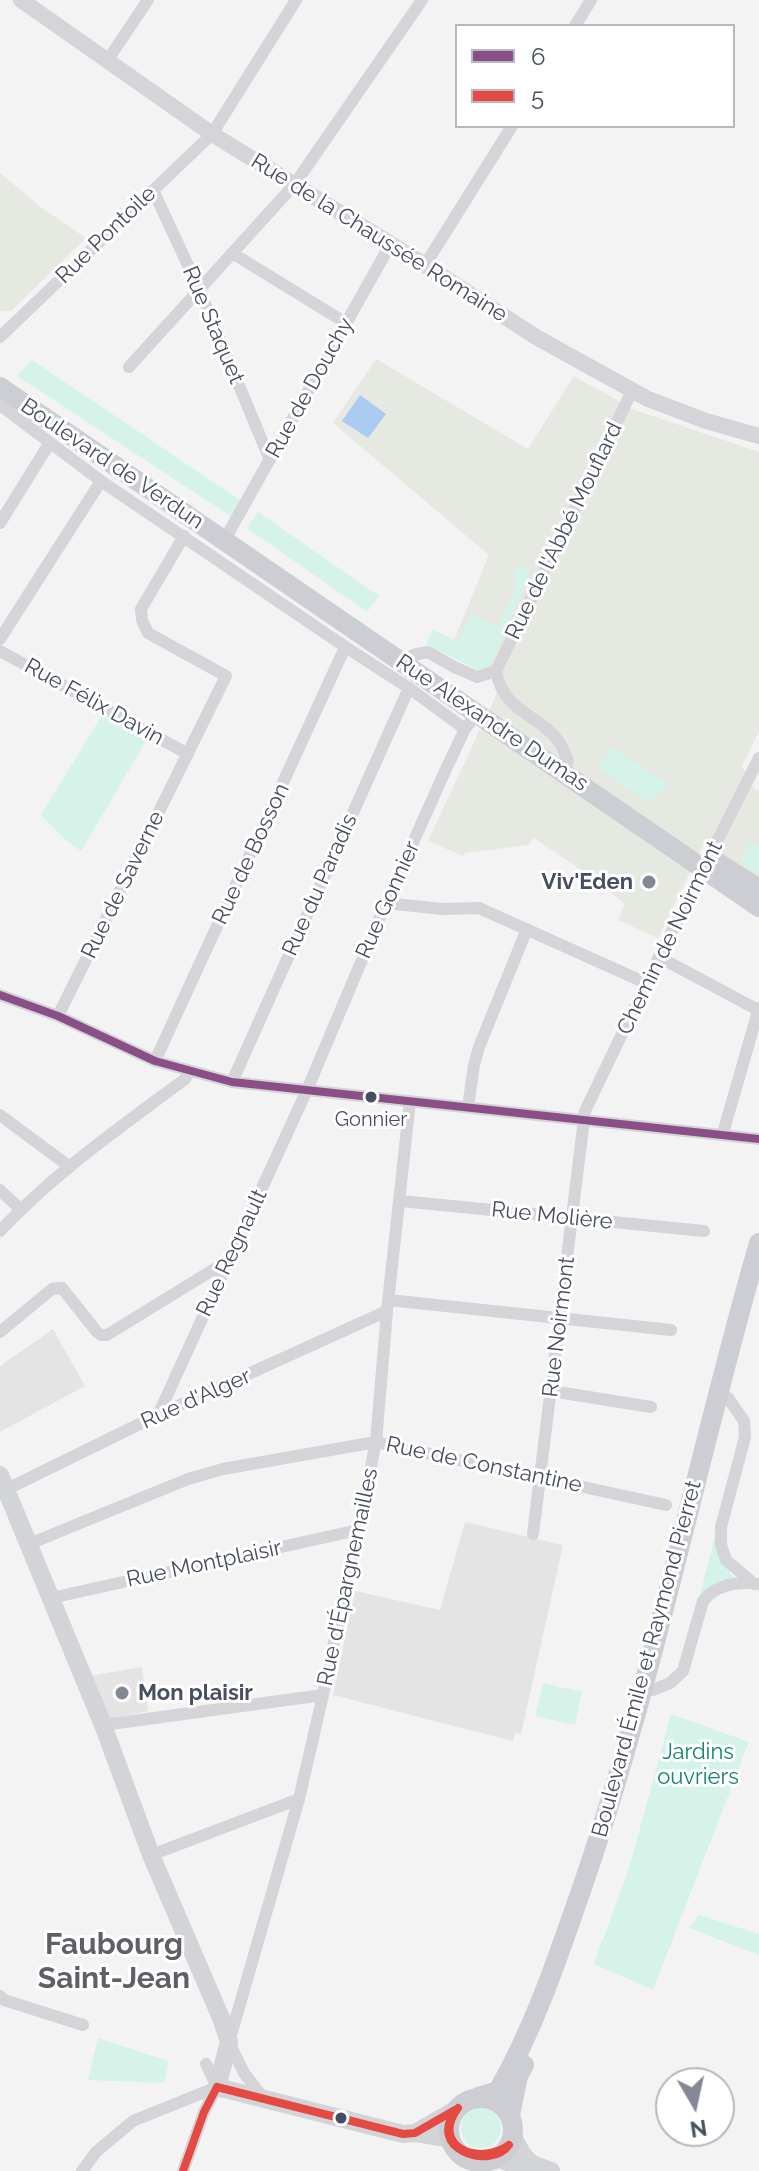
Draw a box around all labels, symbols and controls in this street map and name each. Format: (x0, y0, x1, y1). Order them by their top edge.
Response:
legend (455, 24, 735, 128)
text: 6 (531, 42, 545, 71)
text: 5 (531, 82, 544, 111)
street label: Rue de la Chaussée Romaine (246, 148, 512, 328)
street label: Rue Pontoile (50, 181, 162, 289)
street label: Rue Staquet (176, 262, 250, 388)
street label: Rue de Douchy (261, 313, 359, 463)
street label: Boulevard de Verdun (15, 393, 209, 535)
street label: Rue de l'Abbé Mouflard (500, 418, 628, 644)
street label: Rue Alexandre Dumas (391, 649, 593, 797)
street label: Rue Félix Davin (20, 653, 168, 751)
street label: Rue de Bosson (207, 779, 295, 929)
street label: Rue de Saverne (76, 807, 170, 963)
street label: Rue du Paradis (277, 810, 363, 960)
street label: Rue Gonnier (350, 837, 426, 963)
street label: Chemin de Noirmont (612, 837, 728, 1039)
place label: Viv'Eden (542, 869, 633, 895)
marker: Viv'Eden (640, 873, 658, 891)
marker: Gonnier (363, 1089, 379, 1105)
place label: Gonnier (335, 1108, 407, 1132)
street label: Rue Regnault (191, 1185, 273, 1321)
street label: Rue Molière (490, 1196, 614, 1236)
street label: Rue Noirmont (537, 1255, 581, 1399)
street label: Rue d'Alger (137, 1363, 255, 1435)
street label: Rue de Constantine (384, 1431, 584, 1499)
street label: Rue d'Épargnemailles (312, 1466, 384, 1688)
street label: Boulevard Émile et Raymond Pierret (587, 1478, 707, 1840)
street label: Rue Montplaisir (124, 1535, 284, 1593)
place label: Mon plaisir (138, 1680, 253, 1706)
marker: Mon plaisir (113, 1684, 131, 1702)
park label: Jardins ouvriers (657, 1739, 739, 1790)
district label: Faubourg Saint-Jean (38, 1927, 190, 1998)
north arrow (655, 2067, 735, 2147)
unlabelled marker (333, 2110, 349, 2126)
text: N (688, 2115, 709, 2143)

